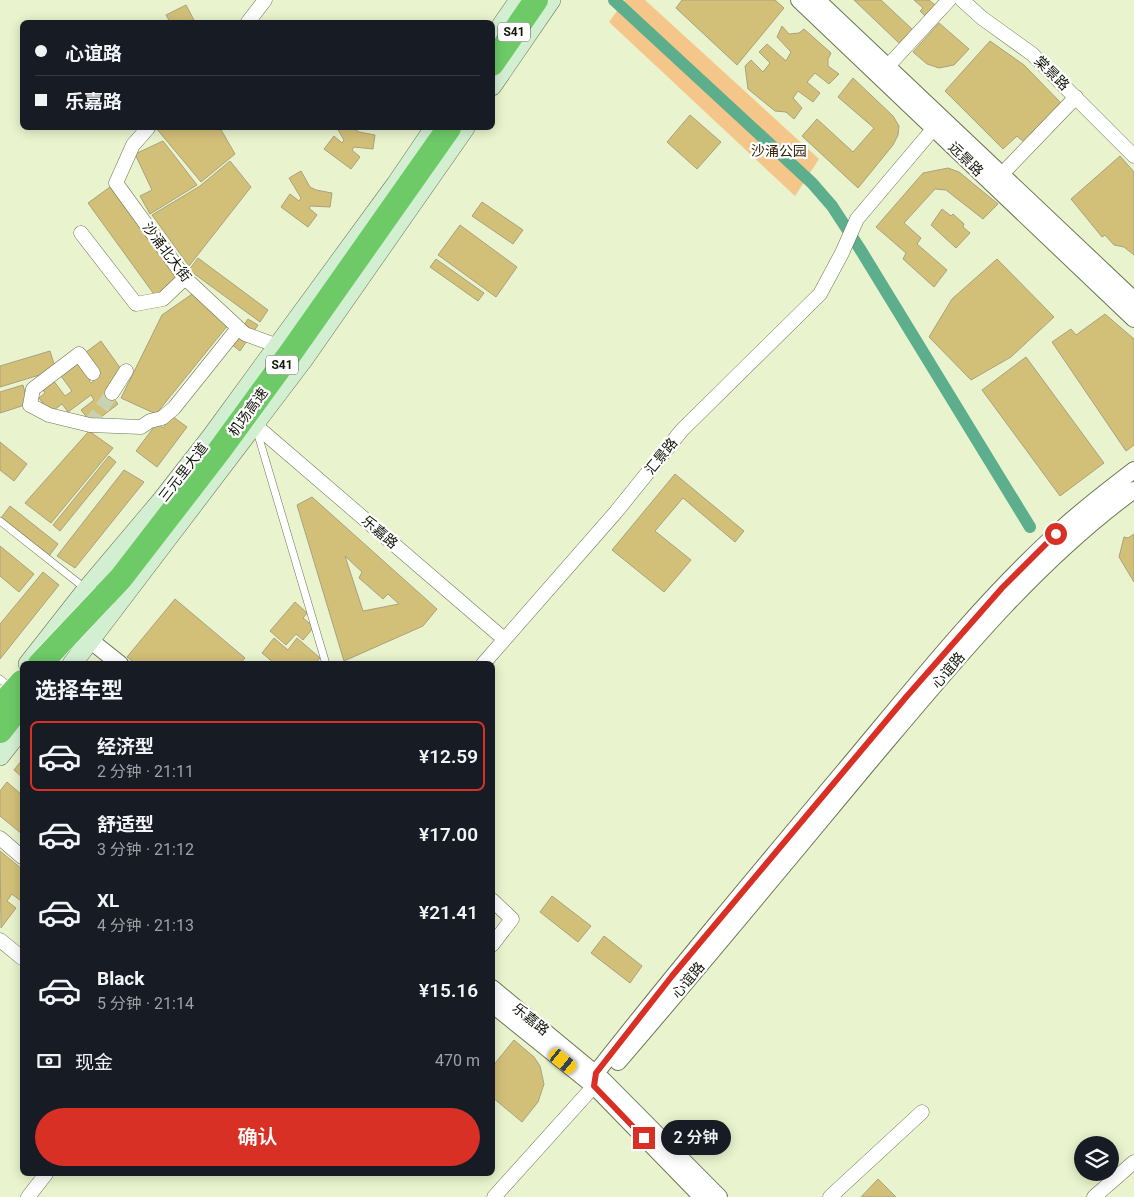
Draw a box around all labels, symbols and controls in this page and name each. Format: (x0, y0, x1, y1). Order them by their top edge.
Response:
road number: S41 (498, 22, 530, 42)
text: 心谊路 (65, 42, 122, 65)
street label: 棠景路 (1031, 53, 1073, 93)
text: 乐嘉路 (65, 90, 122, 113)
street label: 远景路 (945, 139, 987, 179)
park label: 沙涌公园 (751, 143, 807, 159)
street label: 沙涌北大街 (140, 219, 194, 285)
road number: S41 (266, 356, 298, 374)
street label: 机场高速 (225, 385, 271, 439)
street label: 汇景路 (642, 435, 680, 477)
street label: 三元里大道 (155, 439, 211, 505)
street label: 乐嘉路 (359, 512, 401, 552)
route start (1045, 523, 1067, 545)
street label: 心谊路 (928, 649, 968, 691)
text: 选择车型 (35, 678, 123, 703)
icon: car (37, 734, 82, 779)
text: 经济型 (97, 735, 154, 758)
text: ¥12.59 (419, 745, 478, 768)
text: 2 分钟 · 21:11 (97, 762, 194, 781)
icon: car (37, 812, 82, 857)
text: 舒适型 (97, 813, 154, 836)
text: ¥17.00 (419, 823, 478, 846)
text: 3 分钟 · 21:12 (97, 840, 194, 859)
text: XL (97, 889, 119, 912)
icon: car (37, 890, 82, 935)
text: ¥21.41 (419, 901, 478, 924)
text: 4 分钟 · 21:13 (97, 916, 194, 935)
street label: 心谊路 (668, 959, 708, 1001)
text: Black (97, 967, 144, 990)
icon: car (37, 968, 82, 1013)
text: ¥15.16 (419, 979, 478, 1002)
text: 5 分钟 · 21:14 (97, 994, 194, 1013)
street label: 乐嘉路 (510, 1000, 552, 1038)
car (546, 1046, 579, 1076)
icon: cash (35, 1047, 63, 1075)
text: 现金 (75, 1051, 113, 1074)
text: 470 m (435, 1051, 480, 1070)
button: 确认 (35, 1108, 480, 1166)
callout: 2 分钟 (662, 1120, 732, 1156)
route end (633, 1127, 655, 1149)
text: 2 分钟 (673, 1128, 719, 1147)
map controls (1074, 1136, 1119, 1181)
button: layers (1074, 1136, 1119, 1181)

